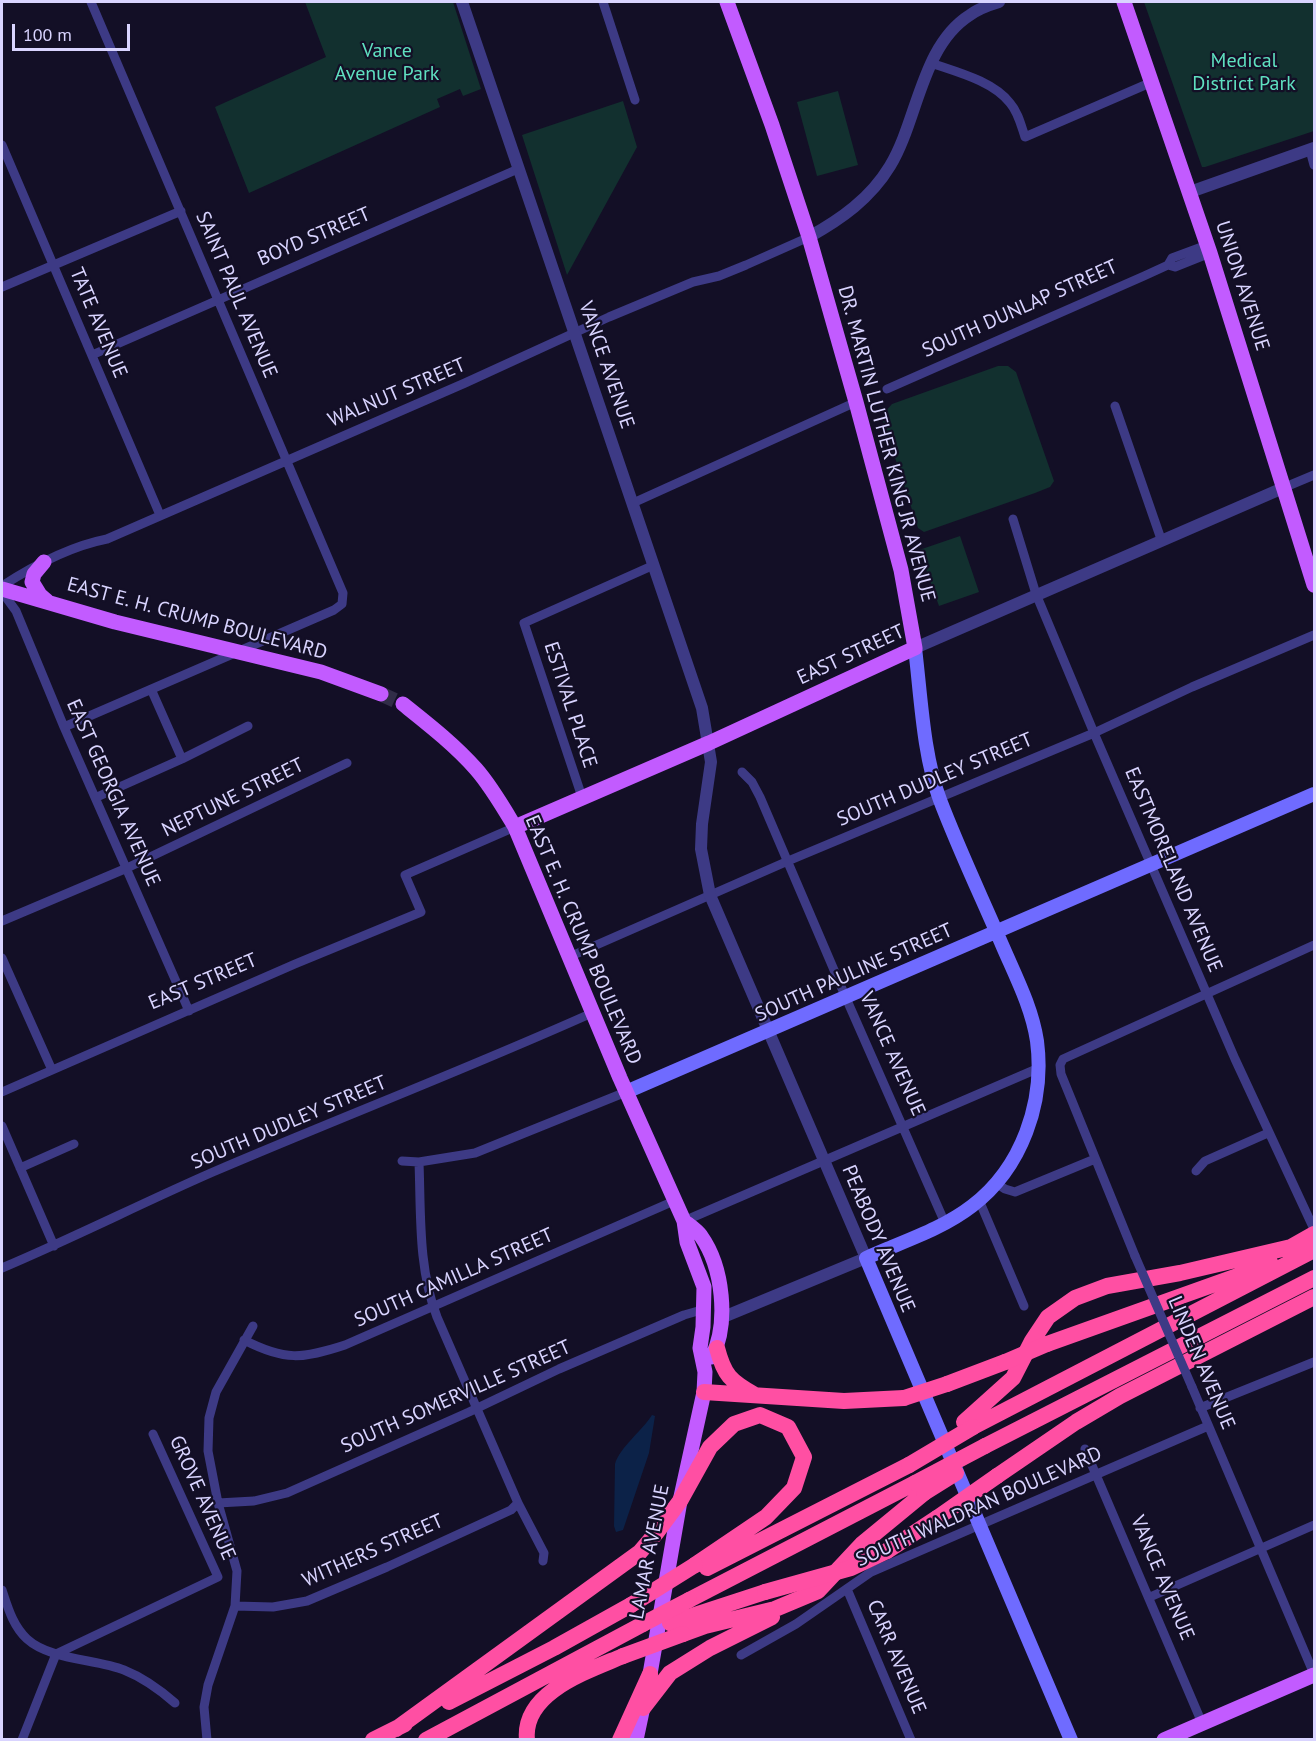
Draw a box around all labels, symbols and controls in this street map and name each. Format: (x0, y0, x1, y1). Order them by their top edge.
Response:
scale bar (15, 12, 134, 50)
text: 100 m (23, 23, 72, 46)
park label: Vance Avenue Park (335, 39, 439, 86)
park label: Medical District Park (1192, 49, 1296, 96)
street label: BOYD STREET (254, 202, 374, 272)
street label: SAINT PAUL AVENUE (190, 208, 282, 382)
street label: UNION AVENUE (1210, 218, 1274, 354)
street label: SOUTH DUNLAP STREET (918, 255, 1122, 363)
street label: TATE AVENUE (64, 264, 132, 382)
street label: DR. MARTIN LUTHER KING JR AVENUE (832, 283, 940, 605)
street label: VANCE AVENUE (573, 298, 639, 432)
street label: WALNUT STREET (325, 353, 469, 433)
street label: EAST E. H. CRUMP BOULEVARD (64, 573, 330, 665)
street label: EAST STREET (794, 620, 908, 690)
street label: ESTIVAL PLACE (538, 639, 602, 771)
street label: EAST GEORGIA AVENUE (61, 696, 165, 890)
street label: SOUTH DUDLEY STREET (834, 728, 1036, 832)
street label: NEPTUNE STREET (158, 753, 308, 843)
street label: EASTMORELAND AVENUE (1119, 764, 1227, 976)
street label: EAST E. H. CRUMP BOULEVARD (520, 812, 646, 1068)
street label: SOUTH PAULINE STREET (751, 919, 957, 1027)
street label: EAST STREET (145, 948, 261, 1016)
street label: VANCE AVENUE (854, 988, 930, 1120)
street label: SOUTH DUDLEY STREET (188, 1071, 390, 1175)
street label: PEABODY AVENUE (836, 1162, 920, 1316)
street label: SOUTH CAMILLA STREET (351, 1223, 557, 1333)
street label: LINDEN AVENUE (1162, 1293, 1240, 1433)
street label: SOUTH SOMERVILLE STREET (337, 1335, 575, 1459)
street label: GROVE AVENUE (164, 1432, 240, 1564)
street label: SOUTH WALDRAN BOULEVARD (852, 1442, 1106, 1572)
street label: LAMAR AVENUE (625, 1482, 675, 1622)
street label: WITHERS STREET (299, 1509, 447, 1593)
street label: VANCE AVENUE (1125, 1512, 1199, 1644)
street label: CARR AVENUE (861, 1596, 931, 1718)

